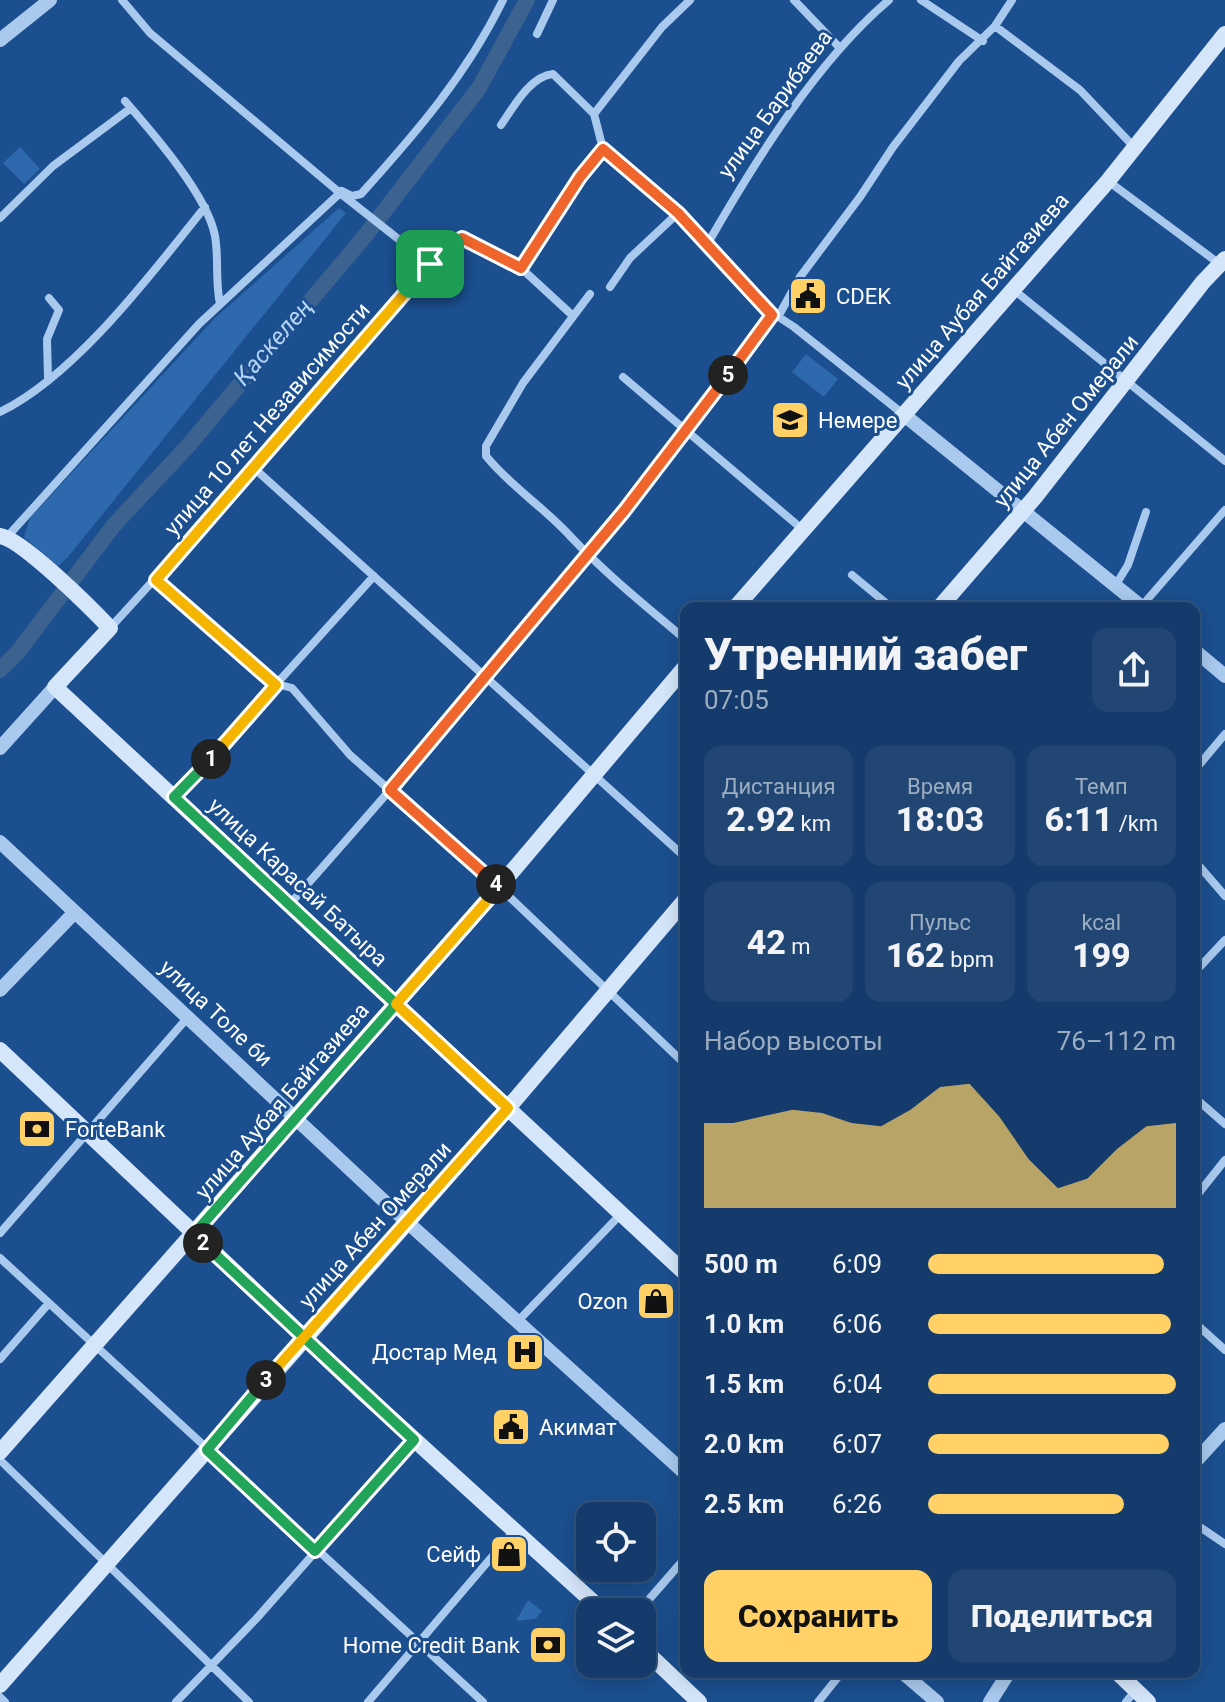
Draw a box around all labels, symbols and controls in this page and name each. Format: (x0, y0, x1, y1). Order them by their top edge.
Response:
street label: улица Барибаева (713, 25, 837, 183)
street label: улица Аубая Байгазиева (890, 188, 1074, 394)
pin (396, 230, 464, 298)
icon: arrive (408, 242, 452, 286)
public building icon: CDEK (787, 275, 829, 317)
place label: CDEK (836, 284, 891, 309)
water label: Қаскелең (228, 293, 318, 391)
street label: улица 10 лет Независимости (159, 298, 375, 540)
street label: улица Абен Омерали (989, 330, 1143, 512)
pin: 5 (708, 355, 748, 395)
text: 5 (722, 362, 734, 387)
school or university icon: Немере (769, 399, 811, 441)
place label: Немере (818, 408, 897, 433)
button: share (1092, 628, 1176, 712)
text: Утренний забег (704, 629, 1027, 681)
text: 07:05 (704, 685, 769, 715)
pin: 1 (191, 739, 231, 779)
text: 1 (205, 746, 217, 771)
text: Дистанция (722, 774, 835, 799)
text: Время (907, 774, 973, 799)
text: Темп (1075, 774, 1128, 799)
street label: улица Карасай Батыра (203, 793, 393, 971)
text: 2.92 (726, 799, 795, 839)
text: 18:03 (896, 799, 984, 839)
text: 6:11 (1044, 799, 1113, 839)
text: km (795, 811, 831, 836)
text: /km (1113, 811, 1158, 836)
pin: 4 (476, 864, 516, 904)
text: 4 (490, 871, 502, 896)
text: Пульс (909, 910, 971, 935)
text: kcal (1081, 910, 1121, 935)
text: 42 (747, 922, 786, 962)
text: m (786, 934, 811, 959)
text: 162 (886, 935, 945, 975)
text: 199 (1072, 935, 1131, 975)
text: bpm (945, 947, 994, 972)
street label: улица Толе би (155, 955, 277, 1071)
street label: улица Аубая Байгазиева (190, 998, 374, 1204)
text: Набор высоты (704, 1026, 883, 1056)
text: 76–112 m (1057, 1026, 1176, 1056)
bank icon: ForteBank (16, 1108, 58, 1150)
place label: ForteBank (65, 1117, 166, 1142)
street label: улица Абен Омерали (294, 1137, 456, 1313)
pin: 2 (183, 1223, 223, 1263)
text: 2 (197, 1230, 209, 1255)
text: 500 m (704, 1249, 778, 1279)
text: 6:09 (832, 1249, 882, 1279)
shop icon: Ozon (635, 1280, 677, 1322)
place label: Ozon (577, 1289, 628, 1314)
text: 1.0 km (704, 1309, 784, 1339)
text: 6:06 (832, 1309, 882, 1339)
hospital icon: Достар Мед (504, 1331, 546, 1373)
place label: Достар Мед (372, 1340, 497, 1365)
pin: 3 (246, 1360, 286, 1400)
text: 3 (260, 1367, 272, 1392)
text: 1.5 km (704, 1369, 784, 1399)
text: 6:04 (832, 1369, 882, 1399)
public building icon: Акимат (490, 1406, 532, 1448)
place label: Акимат (539, 1415, 617, 1440)
text: 2.0 km (704, 1429, 784, 1459)
text: 6:07 (832, 1429, 882, 1459)
text: 2.5 km (704, 1489, 784, 1519)
text: 6:26 (832, 1489, 882, 1519)
map controls (576, 1502, 656, 1678)
button: locate (576, 1502, 656, 1582)
shop icon: Сейф (488, 1533, 530, 1575)
place label: Сейф (426, 1542, 481, 1567)
button: Сохранить (704, 1570, 932, 1662)
button: Поделиться (948, 1570, 1176, 1662)
button: layers (576, 1598, 656, 1678)
bank icon: Home Credit Bank (527, 1624, 569, 1666)
place label: Home Credit Bank (343, 1633, 521, 1658)

